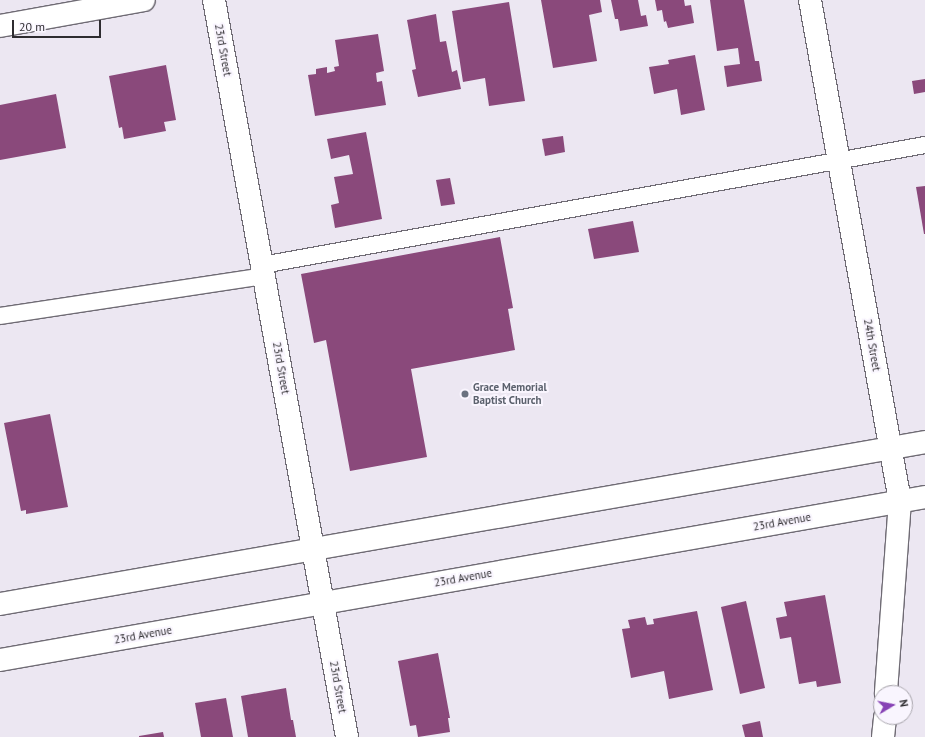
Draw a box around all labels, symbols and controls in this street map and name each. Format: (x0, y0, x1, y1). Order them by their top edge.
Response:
scale bar (14, 12, 103, 38)
text: 20 m (19, 19, 45, 34)
street label: 23rd Street (212, 23, 234, 77)
street label: 24th Street (861, 318, 883, 372)
street label: 23rd Street (270, 341, 292, 395)
place label: Grace Memorial Baptist Church (473, 381, 547, 407)
marker: Grace Memorial Baptist Church (460, 389, 470, 399)
street label: 23rd Avenue (752, 510, 812, 534)
street label: 23rd Avenue (433, 566, 493, 590)
street label: 23rd Avenue (113, 623, 173, 647)
street label: 23rd Street (327, 660, 349, 714)
north arrow (873, 685, 913, 725)
text: N (896, 698, 911, 708)

